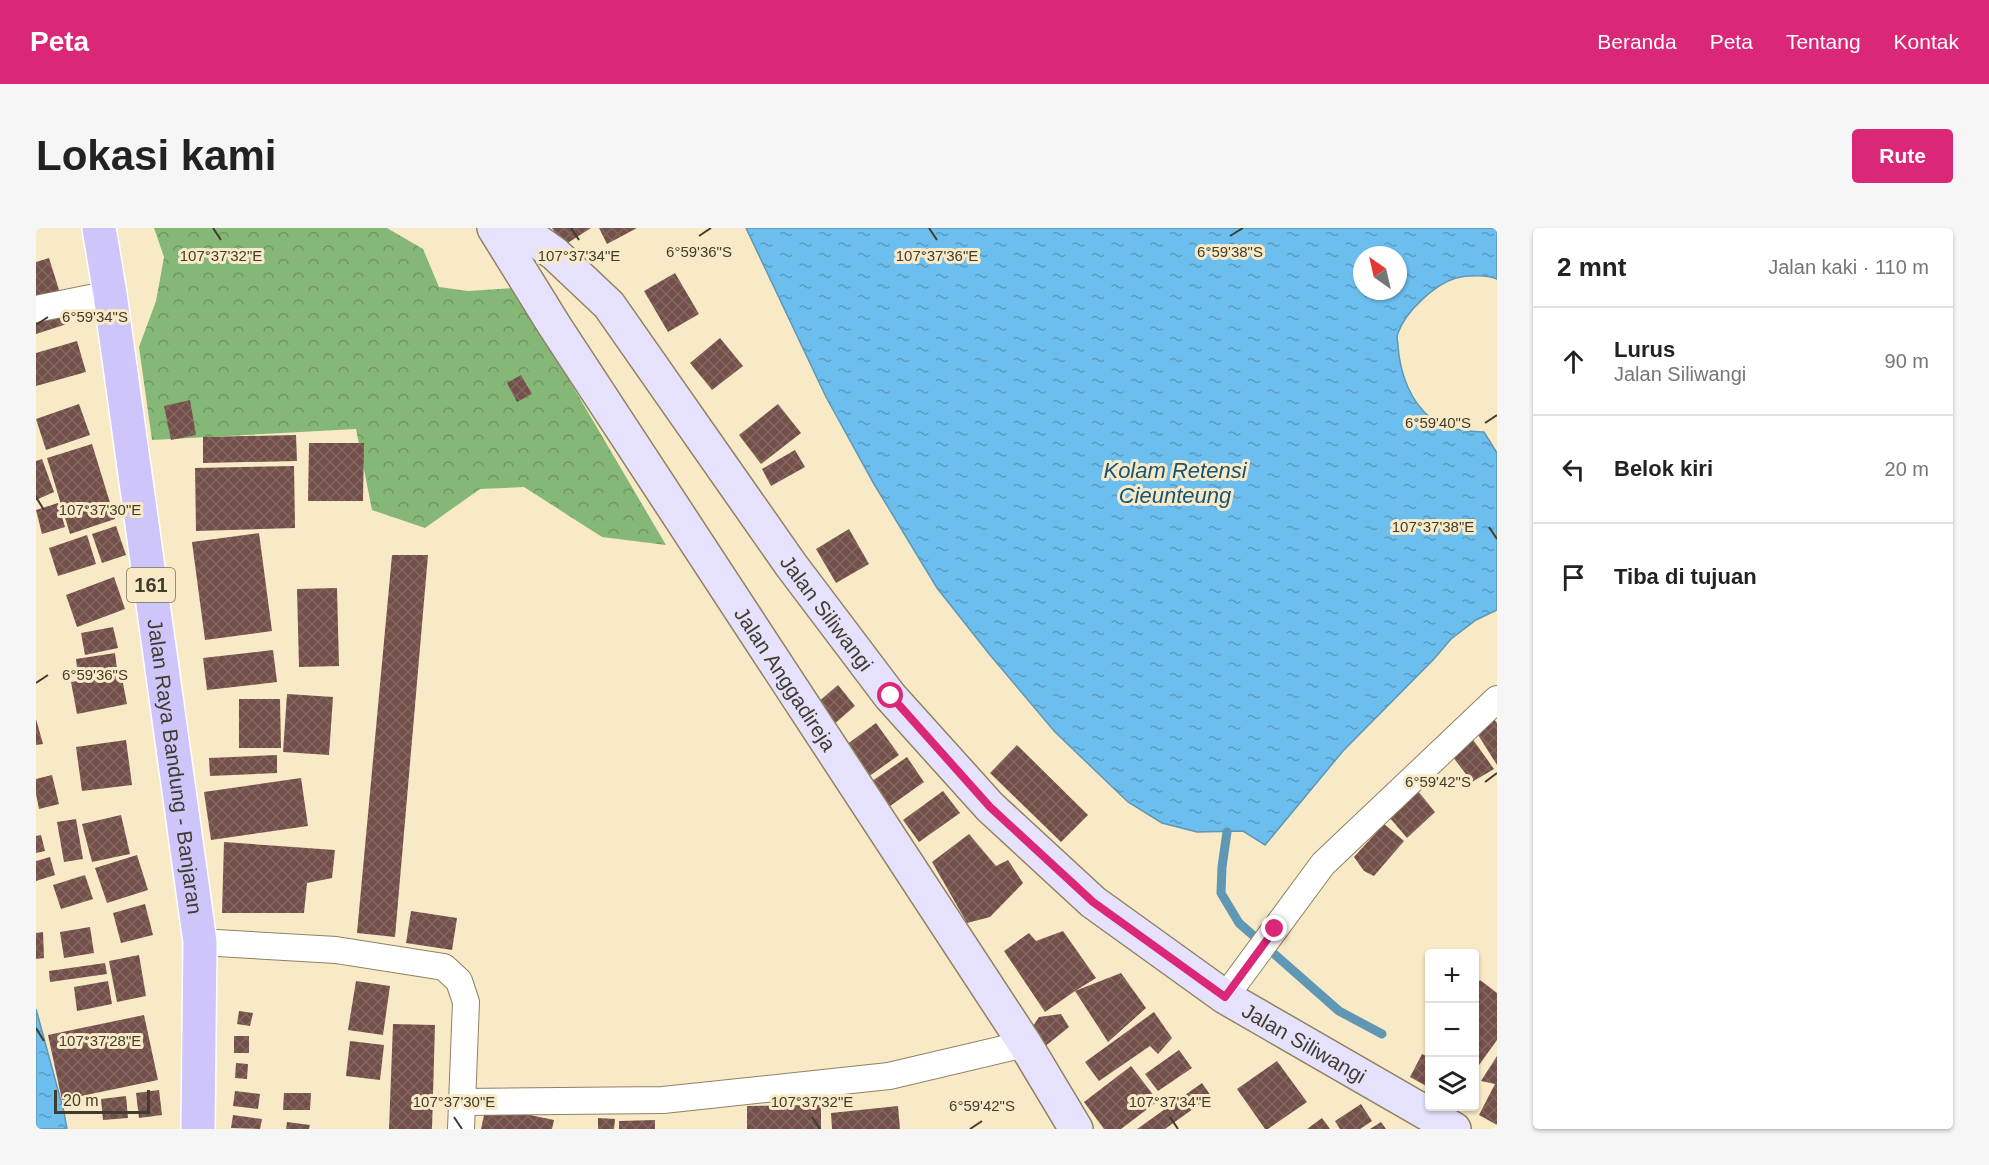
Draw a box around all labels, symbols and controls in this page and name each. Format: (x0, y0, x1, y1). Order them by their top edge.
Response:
text: Peta (30, 26, 89, 57)
text: Beranda (1597, 30, 1677, 53)
text: Peta (1710, 30, 1753, 53)
text: Tentang (1786, 30, 1861, 53)
text: Kontak (1894, 30, 1959, 53)
button: Rute (1852, 129, 1953, 183)
text: Lokasi kami (36, 132, 276, 179)
text: 6°59'36"S (666, 243, 732, 260)
text: 6°59'38"S (1197, 243, 1263, 260)
north arrow (1353, 246, 1407, 300)
text: 107°37'32"E (180, 247, 262, 264)
text: 107°37'34"E (538, 247, 620, 264)
text: 107°37'36"E (896, 247, 978, 264)
text: 2 mnt (1557, 252, 1626, 282)
text: Jalan kaki · 110 m (1768, 256, 1929, 278)
text: 6°59'34"S (62, 308, 128, 325)
text: Lurus (1614, 337, 1675, 362)
icon: ahead (1557, 345, 1590, 378)
text: 90 m (1885, 350, 1929, 372)
text: Jalan Siliwangi (1614, 363, 1746, 385)
text: 6°59'40"S (1405, 414, 1471, 431)
icon: left (1557, 453, 1590, 486)
text: Belok kiri (1614, 456, 1713, 481)
water label: Kolam Retensi Cieunteung (1103, 458, 1248, 508)
text: 20 m (1885, 458, 1929, 480)
text: 107°37'30"E (59, 501, 141, 518)
text: 107°37'38"E (1392, 518, 1474, 535)
street label: Jalan Siliwangi (776, 551, 878, 675)
icon: arrive (1557, 561, 1590, 594)
text: Tiba di tujuan (1614, 564, 1757, 589)
road number: 161 (127, 568, 175, 602)
street label: Jalan Anggadireja (730, 603, 841, 755)
street label: Jalan Raya Bandung - Banjaran (144, 617, 208, 916)
text: 6°59'36"S (62, 666, 128, 683)
route start (877, 682, 903, 708)
text: 6°59'42"S (1405, 773, 1471, 790)
route end (1261, 915, 1287, 941)
map controls (1425, 949, 1479, 1111)
button: + (1425, 949, 1479, 1003)
street label: Jalan Siliwangi (1238, 998, 1370, 1087)
button: − (1425, 1003, 1479, 1057)
text: 107°37'28"E (59, 1032, 141, 1049)
button: layers (1425, 1057, 1479, 1111)
scale bar (54, 1087, 150, 1114)
text: 20 m (63, 1092, 99, 1109)
text: 107°37'30"E (413, 1093, 495, 1110)
text: 107°37'32"E (771, 1093, 853, 1110)
text: 107°37'34"E (1129, 1093, 1211, 1110)
text: 6°59'42"S (949, 1097, 1015, 1114)

